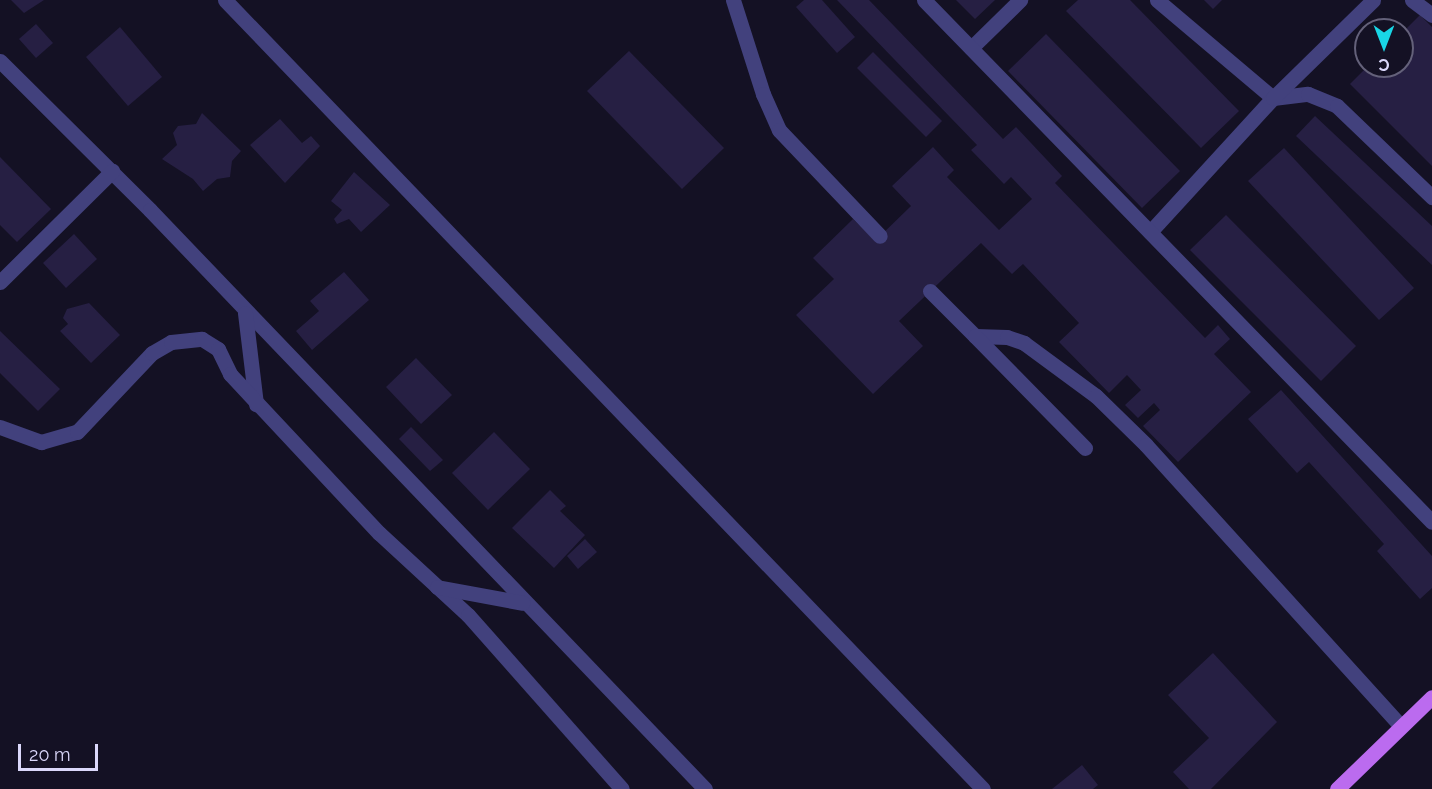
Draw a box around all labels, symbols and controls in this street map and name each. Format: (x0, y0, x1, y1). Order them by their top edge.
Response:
north arrow (1354, 18, 1414, 78)
text: С (1379, 55, 1390, 74)
scale bar (21, 732, 100, 770)
text: 20 m (29, 744, 71, 765)

